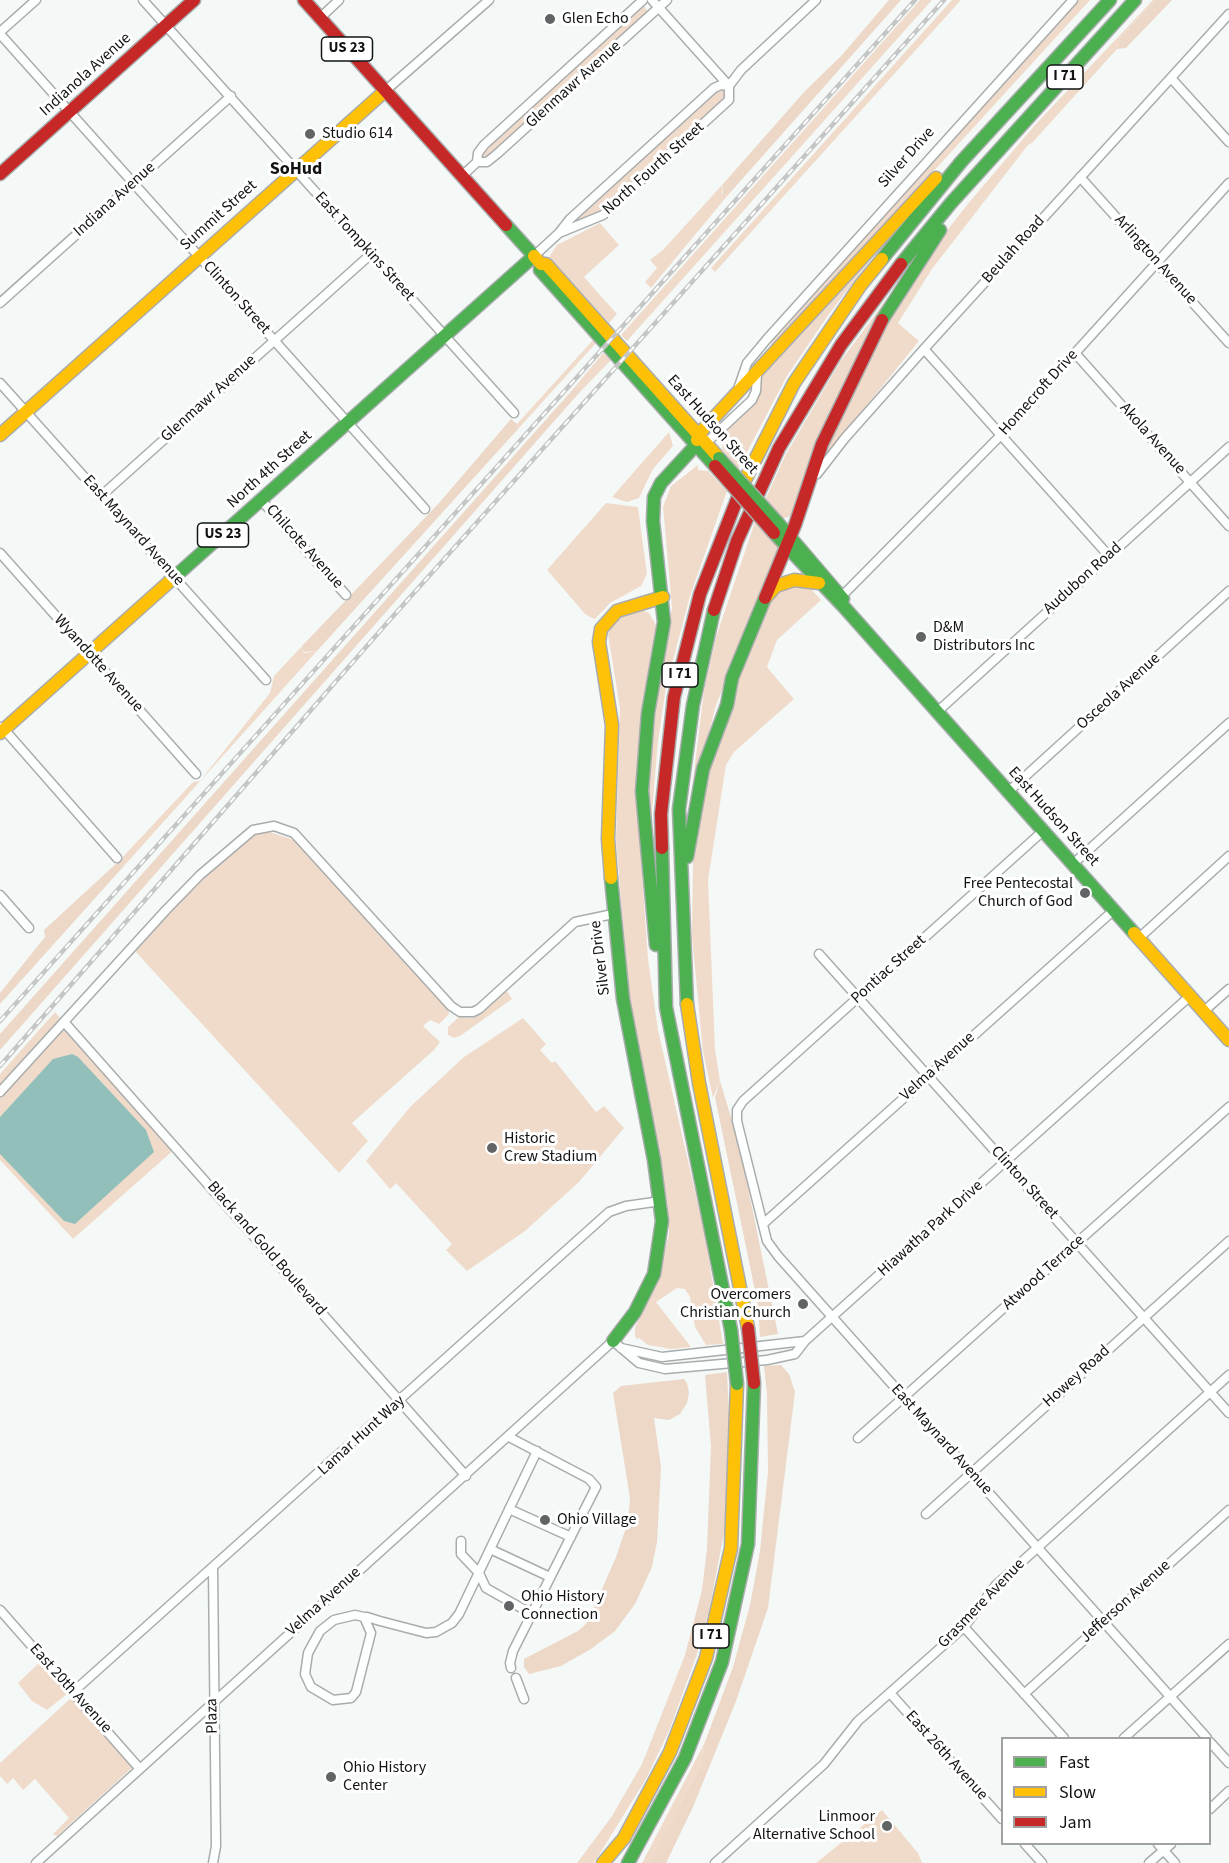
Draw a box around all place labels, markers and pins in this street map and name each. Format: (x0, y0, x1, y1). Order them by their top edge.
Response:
place label: Glen Echo (562, 9, 629, 29)
marker: Glen Echo (543, 12, 557, 26)
place label: Studio 614 (322, 124, 393, 144)
marker: Studio 614 (303, 127, 317, 141)
place label: D&M Distributors Inc (933, 618, 1035, 656)
marker: D&M Distributors Inc (914, 630, 928, 644)
place label: Free Pentecostal Church of God (963, 874, 1073, 912)
marker: Free Pentecostal Church of God (1078, 886, 1092, 900)
place label: Historic Crew Stadium (504, 1129, 597, 1167)
marker: Historic Crew Stadium (485, 1141, 499, 1155)
place label: Overcomers Christian Church (680, 1285, 791, 1323)
marker: Overcomers Christian Church (796, 1297, 810, 1311)
place label: Ohio Village (557, 1510, 636, 1530)
marker: Ohio Village (538, 1513, 552, 1527)
place label: Ohio History Connection (521, 1587, 604, 1625)
marker: Ohio History Connection (502, 1599, 516, 1613)
place label: Ohio History Center (343, 1758, 426, 1796)
marker: Ohio History Center (324, 1770, 338, 1784)
place label: Linmoor Alternative School (753, 1807, 875, 1845)
marker: Linmoor Alternative School (880, 1819, 894, 1833)

